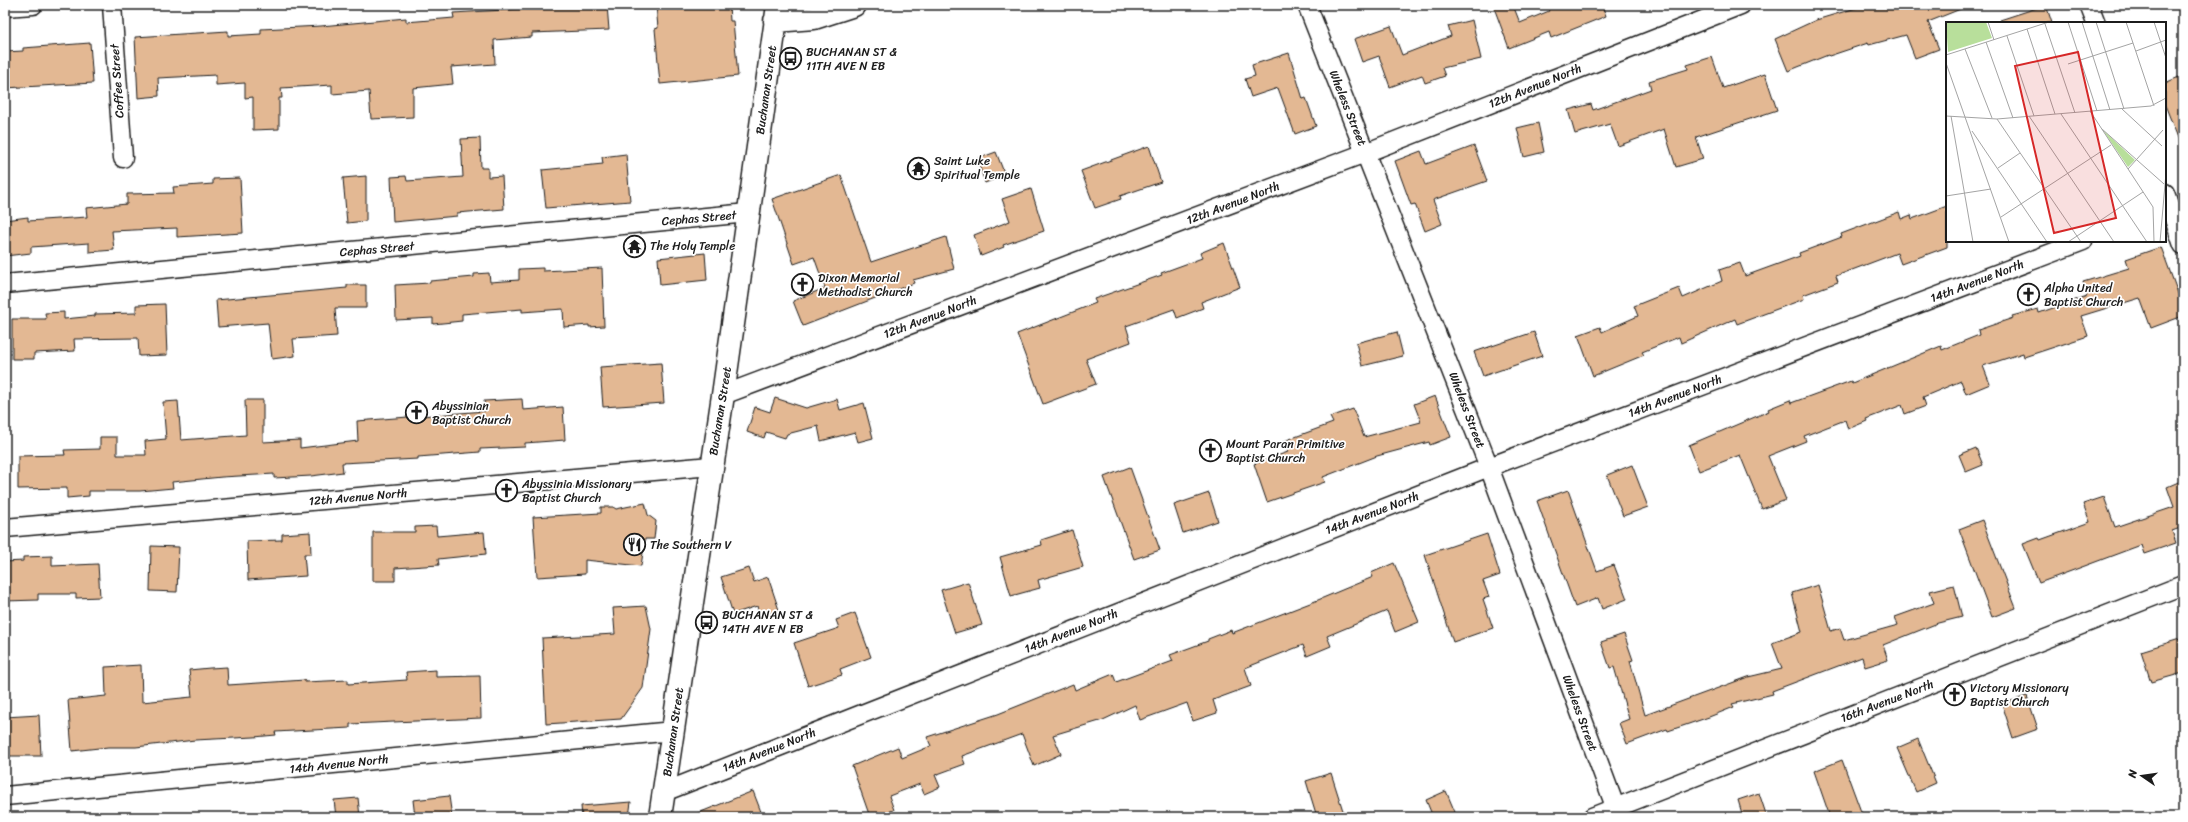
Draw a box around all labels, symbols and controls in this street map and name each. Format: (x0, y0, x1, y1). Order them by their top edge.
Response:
inset map (1946, 22, 2166, 242)
place label: BUCHANAN ST & 11TH AVE N EB (806, 41, 897, 77)
street label: Coffee Street (103, 42, 131, 119)
street label: Buchanan Street (749, 44, 783, 136)
bus stop icon: BUCHANAN ST & 11TH AVE N EB (778, 46, 804, 72)
street label: 12th Avenue North (1485, 57, 1585, 115)
street label: Wheless Street (1323, 67, 1373, 149)
place label: Saint Luke Spiritual Temple (934, 150, 1020, 186)
temple icon: Saint Luke Spiritual Temple (906, 155, 932, 181)
street label: 12th Avenue North (1183, 175, 1283, 231)
street label: Cephas Street (661, 204, 738, 232)
temple icon: The Holy Temple (621, 233, 647, 259)
street label: Cephas Street (339, 235, 416, 263)
place label: The Holy Temple (650, 235, 735, 257)
street label: 14th Avenue North (1927, 253, 2027, 309)
place label: Dixon Memorial Methodist Church (818, 267, 913, 303)
church icon: Dixon Memorial Methodist Church (790, 272, 816, 298)
place label: Alpha United Baptist Church (2043, 277, 2123, 313)
church icon: Alpha United Baptist Church (2016, 282, 2042, 308)
street label: 12th Avenue North (880, 289, 980, 345)
street label: Buchanan Street (702, 365, 738, 457)
street label: 14th Avenue North (1625, 368, 1725, 424)
street label: Wheless Street (1442, 369, 1492, 451)
place label: Abyssinian Baptist Church (431, 395, 511, 431)
church icon: Abyssinian Baptist Church (404, 400, 430, 426)
place label: Mount Paran Primitive Baptist Church (1226, 433, 1345, 469)
church icon: Mount Paran Primitive Baptist Church (1197, 438, 1223, 464)
place label: Abyssinia Missionary Baptist Church (521, 473, 633, 509)
church icon: Abyssinia Missionary Baptist Church (493, 478, 519, 504)
street label: 12th Avenue North (308, 482, 408, 512)
street label: 14th Avenue North (1322, 485, 1422, 541)
restaurant icon: The Southern V (621, 532, 647, 558)
place label: The Southern V (650, 534, 733, 556)
street label: 14th Avenue North (1021, 602, 1121, 660)
place label: BUCHANAN ST & 14TH AVE N EB (722, 604, 813, 640)
bus stop icon: BUCHANAN ST & 14TH AVE N EB (693, 609, 719, 635)
street label: Wheless Street (1556, 672, 1604, 754)
street label: 16th Avenue North (1837, 673, 1937, 729)
place label: Victory Missionary Baptist Church (1970, 677, 2069, 713)
church icon: Victory Missionary Baptist Church (1941, 682, 1967, 708)
street label: Buchanan Street (656, 686, 690, 778)
street label: 14th Avenue North (719, 721, 819, 779)
street label: 14th Avenue North (289, 748, 389, 780)
north arrow (2122, 756, 2162, 796)
text: N (2122, 768, 2143, 781)

